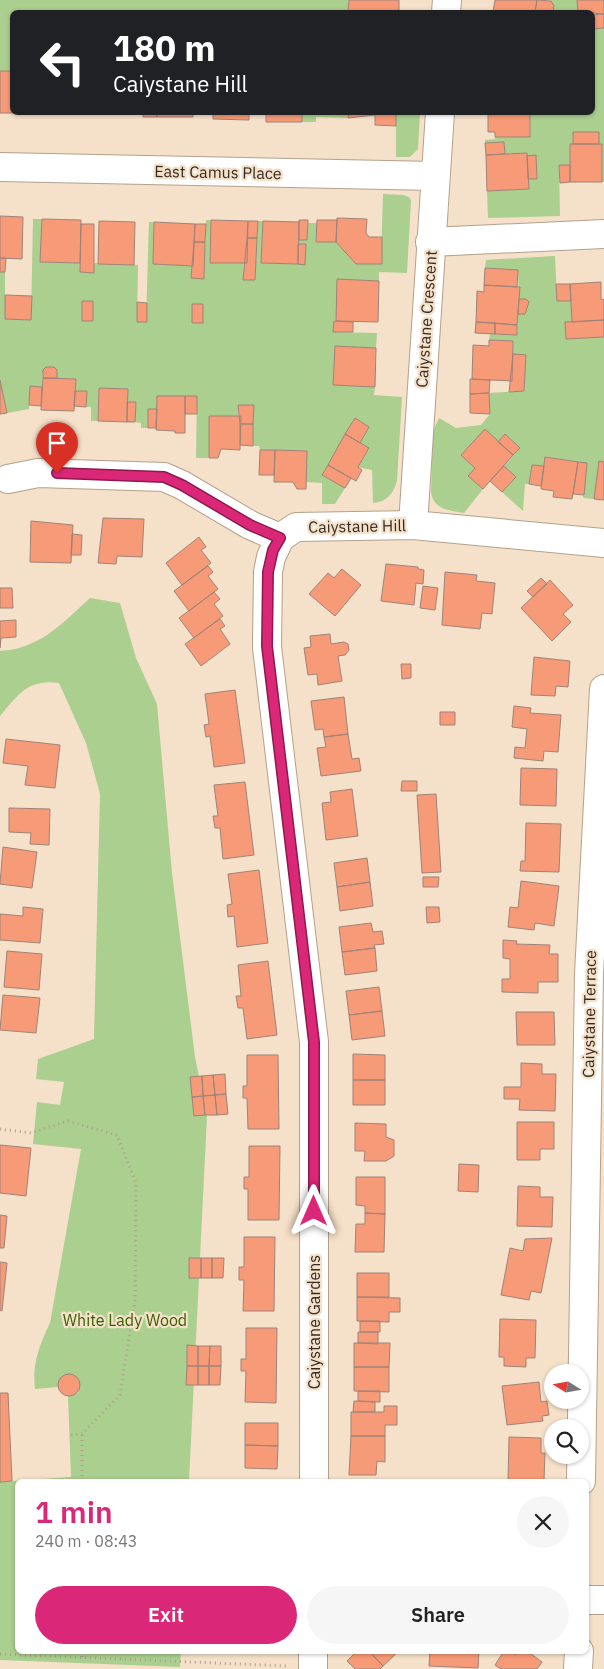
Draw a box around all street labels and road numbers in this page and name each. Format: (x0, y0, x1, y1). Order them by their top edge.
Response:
street label: East Camus Place (154, 161, 282, 183)
street label: Caiystane Crescent (411, 250, 441, 388)
street label: Caiystane Hill (308, 515, 406, 537)
street label: Caiystane Terrace (578, 950, 600, 1078)
street label: Caiystane Gardens (304, 1255, 324, 1389)

